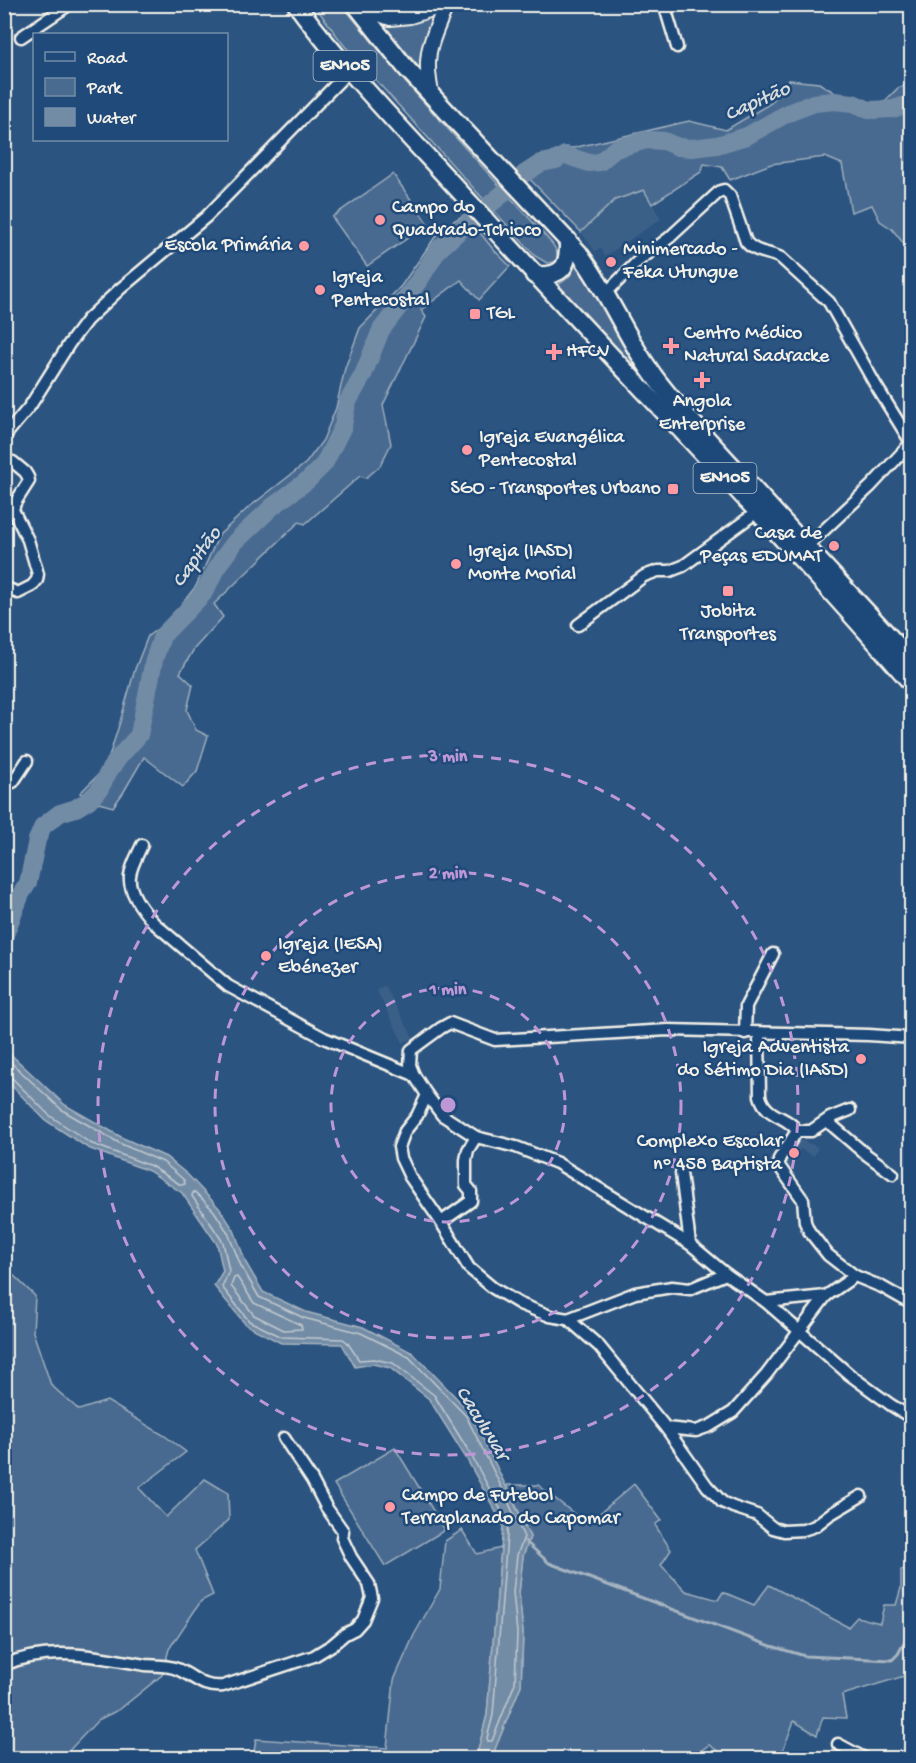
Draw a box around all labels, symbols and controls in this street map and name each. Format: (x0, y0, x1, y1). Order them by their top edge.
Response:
legend (33, 33, 228, 141)
text: Road (87, 49, 128, 70)
road number: EN105 (314, 51, 376, 81)
water label: Capitão (721, 77, 796, 128)
text: Park (86, 79, 123, 100)
text: Water (87, 109, 137, 130)
place label: Campo do Quadrado-Tchioco (392, 197, 541, 243)
marker: Campo do Quadrado-Tchioco (373, 213, 387, 227)
place label: Escola Primária (164, 235, 293, 258)
marker: Escola Primária (297, 239, 311, 253)
place label: Minimercado - Feka Utungue (622, 239, 739, 285)
marker: Minimercado - Feka Utungue (604, 255, 618, 269)
place label: Igreja Pentecostal (331, 267, 430, 313)
marker: Igreja Pentecostal (313, 283, 327, 297)
place label: TGL (486, 303, 515, 326)
marker: TGL (468, 307, 482, 321)
place label: Centro Médico Natural Sadracke (684, 323, 830, 369)
marker: Centro Médico Natural Sadracke (662, 337, 680, 355)
place label: HFCV (566, 341, 610, 364)
marker: HFCV (547, 345, 561, 359)
marker: Angola Enterprise (695, 373, 709, 387)
place label: Angola Enterprise (659, 391, 746, 437)
place label: Igreja Evangélica Pentecostal (478, 427, 625, 473)
marker: Igreja Evangélica Pentecostal (460, 443, 474, 457)
road number: EN105 (694, 463, 756, 493)
place label: SGO - Transportes Urbano (451, 478, 661, 501)
marker: SGO - Transportes Urbano (666, 482, 680, 496)
water label: Capitão (168, 522, 229, 593)
place label: Casa de Peças EDUMAT (699, 523, 823, 569)
marker: Casa de Peças EDUMAT (827, 539, 841, 553)
place label: Igreja (IASD) Monte Morial (468, 541, 576, 587)
marker: Igreja (IASD) Monte Morial (449, 557, 463, 571)
marker: Jobita Transportes (721, 584, 735, 598)
place label: Jobita Transportes (679, 601, 777, 647)
text: 3 min (428, 747, 468, 768)
text: 2 min (429, 864, 468, 885)
place label: Igreja (IESA) Ebénezer (278, 934, 383, 980)
marker: Igreja (IESA) Ebénezer (259, 949, 273, 963)
text: 1 min (429, 980, 467, 1001)
place label: Igreja Adventista do Sétimo Dia (IASD) (677, 1037, 850, 1083)
marker: Igreja Adventista do Sétimo Dia (IASD) (854, 1052, 868, 1066)
centre of rings (438, 1095, 458, 1115)
place label: Complexo Escolar nº 458 Baptista (637, 1131, 784, 1177)
marker: Complexo Escolar nº 458 Baptista (787, 1146, 801, 1160)
water label: Caculuvar (448, 1382, 516, 1470)
place label: Campo de Futebol Terraplanado do Capomar (401, 1485, 621, 1531)
marker: Campo de Futebol Terraplanado do Capomar (383, 1500, 397, 1514)

